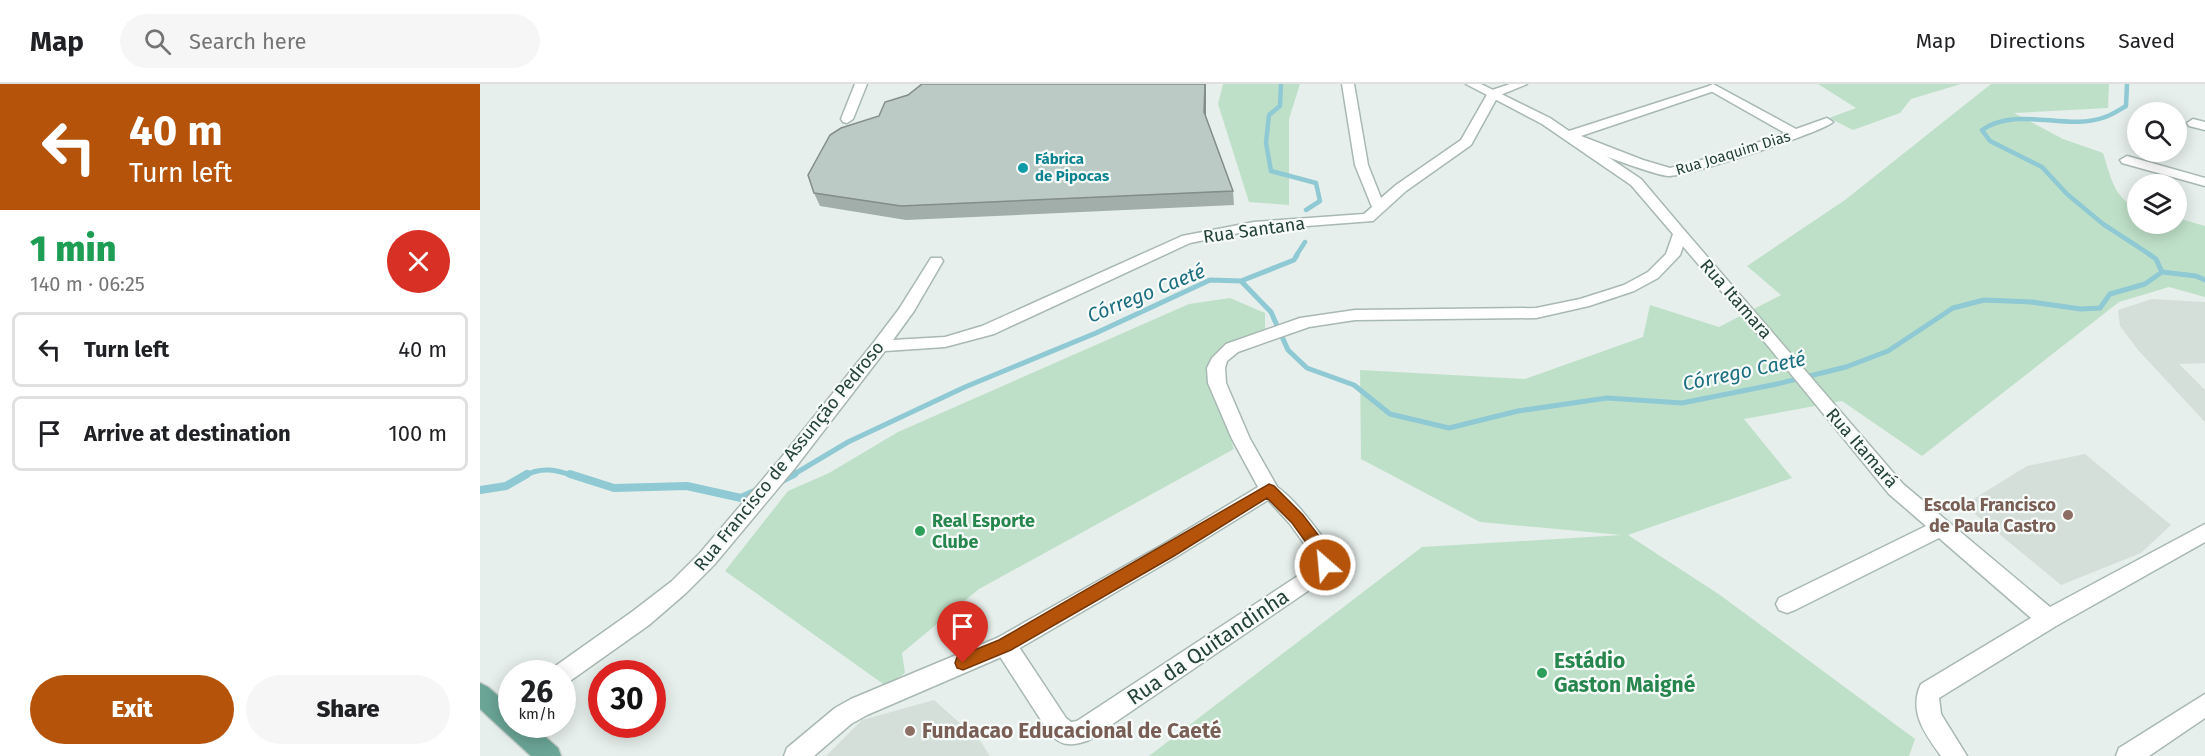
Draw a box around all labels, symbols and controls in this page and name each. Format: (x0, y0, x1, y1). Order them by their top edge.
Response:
search box (120, 14, 540, 68)
text: Map (30, 25, 84, 58)
icon: search (141, 25, 174, 58)
text: Search here (189, 28, 307, 55)
text: Map (1916, 28, 1956, 54)
text: Directions (1989, 28, 2085, 54)
text: Saved (2118, 28, 2175, 54)
map controls (2127, 102, 2187, 234)
button: search (2127, 102, 2187, 162)
text: 40 m (129, 106, 223, 156)
icon: left (30, 108, 108, 186)
street label: Rua Joaquim Dias (1673, 127, 1793, 179)
place label: Fábrica de Pipocas (1035, 150, 1109, 185)
text: Turn left (129, 157, 232, 189)
marker: Fábrica de Pipocas (1016, 161, 1030, 175)
button: layers (2127, 174, 2187, 234)
street label: Rua Santana (1202, 212, 1306, 248)
text: 1 min (30, 227, 116, 271)
button: close (387, 230, 450, 293)
street label: Rua Itamara (1695, 255, 1777, 343)
water label: Córrego Caeté (1084, 258, 1208, 328)
text: 140 m · 06:25 (30, 272, 145, 296)
icon: left (33, 333, 66, 366)
text: Turn left (84, 336, 169, 363)
text: 40 m (398, 336, 447, 363)
street label: Rua Francisco de Assunção Pedroso (689, 337, 889, 575)
water label: Córrego Caeté (1680, 346, 1808, 396)
street label: Rua Itamará (1821, 404, 1903, 492)
icon: arrive (33, 417, 66, 450)
text: Arrive at destination (84, 420, 291, 447)
text: 100 m (388, 420, 447, 447)
place label: Escola Francisco de Paula Castro (1924, 494, 2056, 537)
marker: Escola Francisco de Paula Castro (2061, 508, 2075, 522)
place label: Real Esporte Clube (932, 510, 1035, 553)
marker: Real Esporte Clube (913, 524, 927, 538)
position arrow (1293, 533, 1357, 597)
street label: Rua da Quitandinha (1122, 583, 1294, 711)
pin (937, 601, 988, 663)
icon: arrive (946, 610, 979, 643)
place label: Estádio Gaston Maigné (1554, 648, 1696, 698)
speed limit sign: 30 (588, 660, 666, 738)
marker: Estádio Gaston Maigné (1535, 666, 1549, 680)
text: 26 (521, 674, 553, 710)
button: Exit (30, 675, 234, 744)
button: Share (246, 675, 450, 744)
text: km/h (518, 705, 556, 723)
place label: Fundacao Educacional de Caeté (922, 718, 1222, 744)
marker: Fundacao Educacional de Caeté (903, 724, 917, 738)

